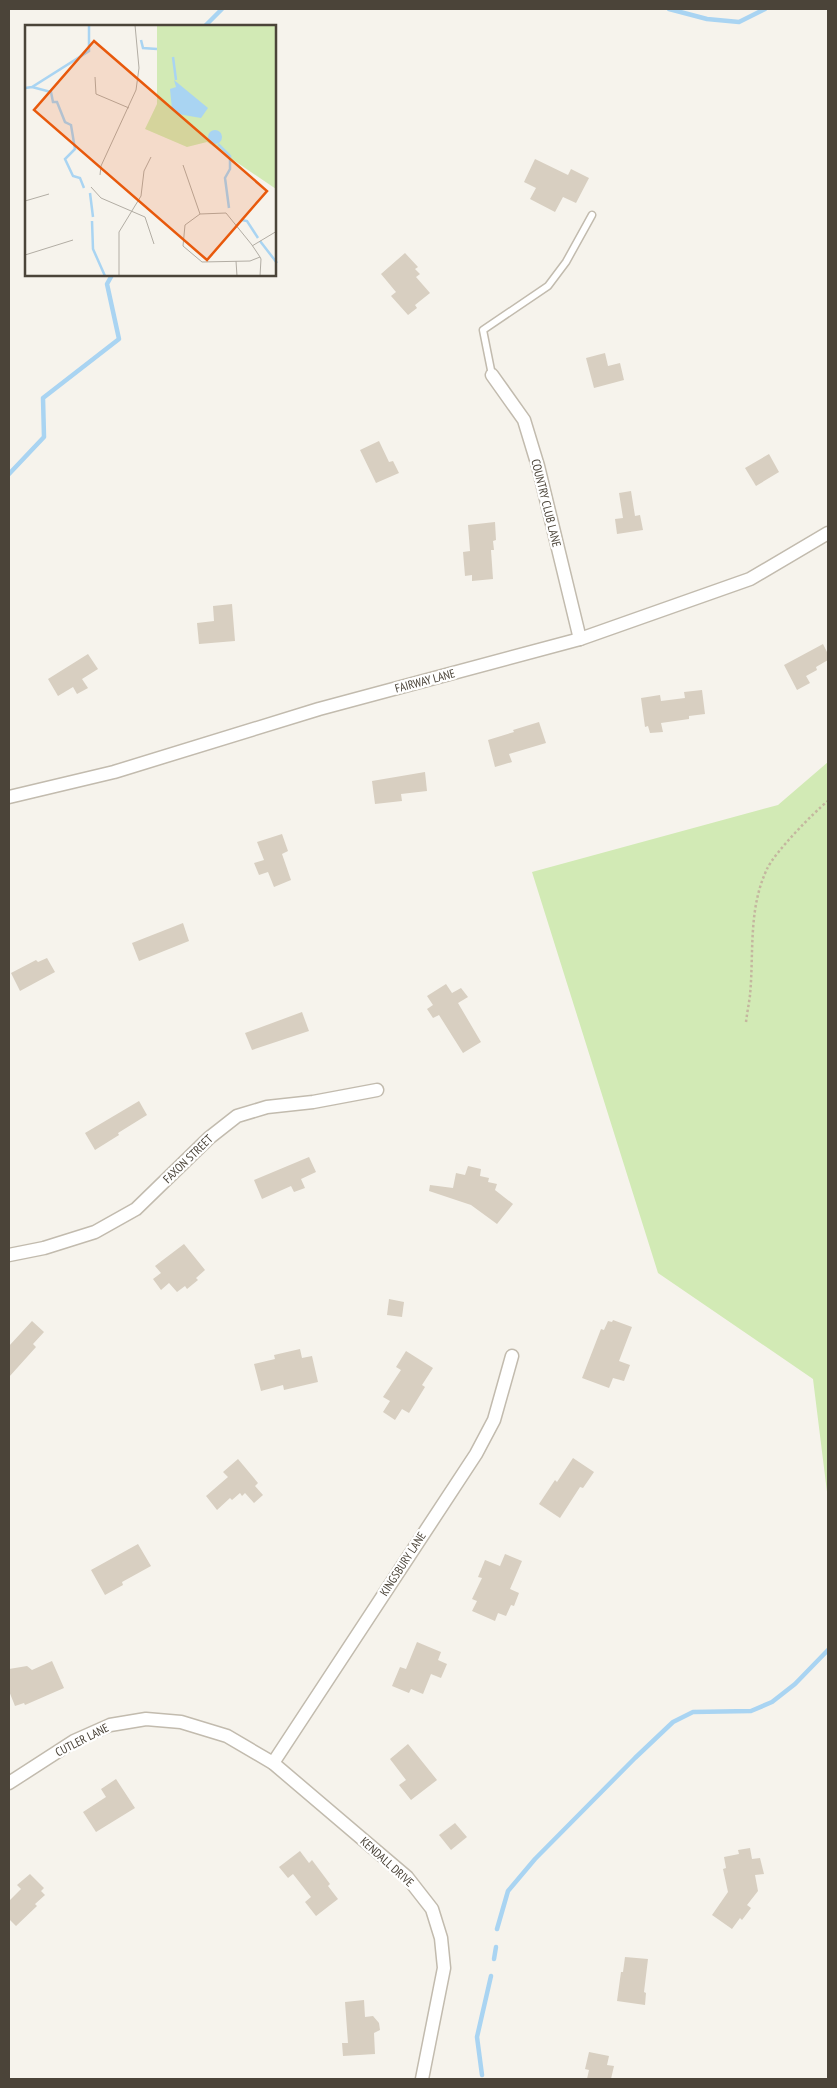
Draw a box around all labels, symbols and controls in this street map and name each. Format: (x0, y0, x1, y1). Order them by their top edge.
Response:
inset map (25, 25, 276, 276)
street label: COUNTRY CLUB LANE (528, 457, 565, 548)
street label: FAIRWAY LANE (393, 665, 457, 696)
street label: FAXON STREET (160, 1131, 216, 1186)
street label: KINGSBURY LANE (376, 1529, 429, 1599)
street label: CUTLER LANE (53, 1720, 111, 1759)
street label: KENDALL DRIVE (357, 1834, 417, 1890)

